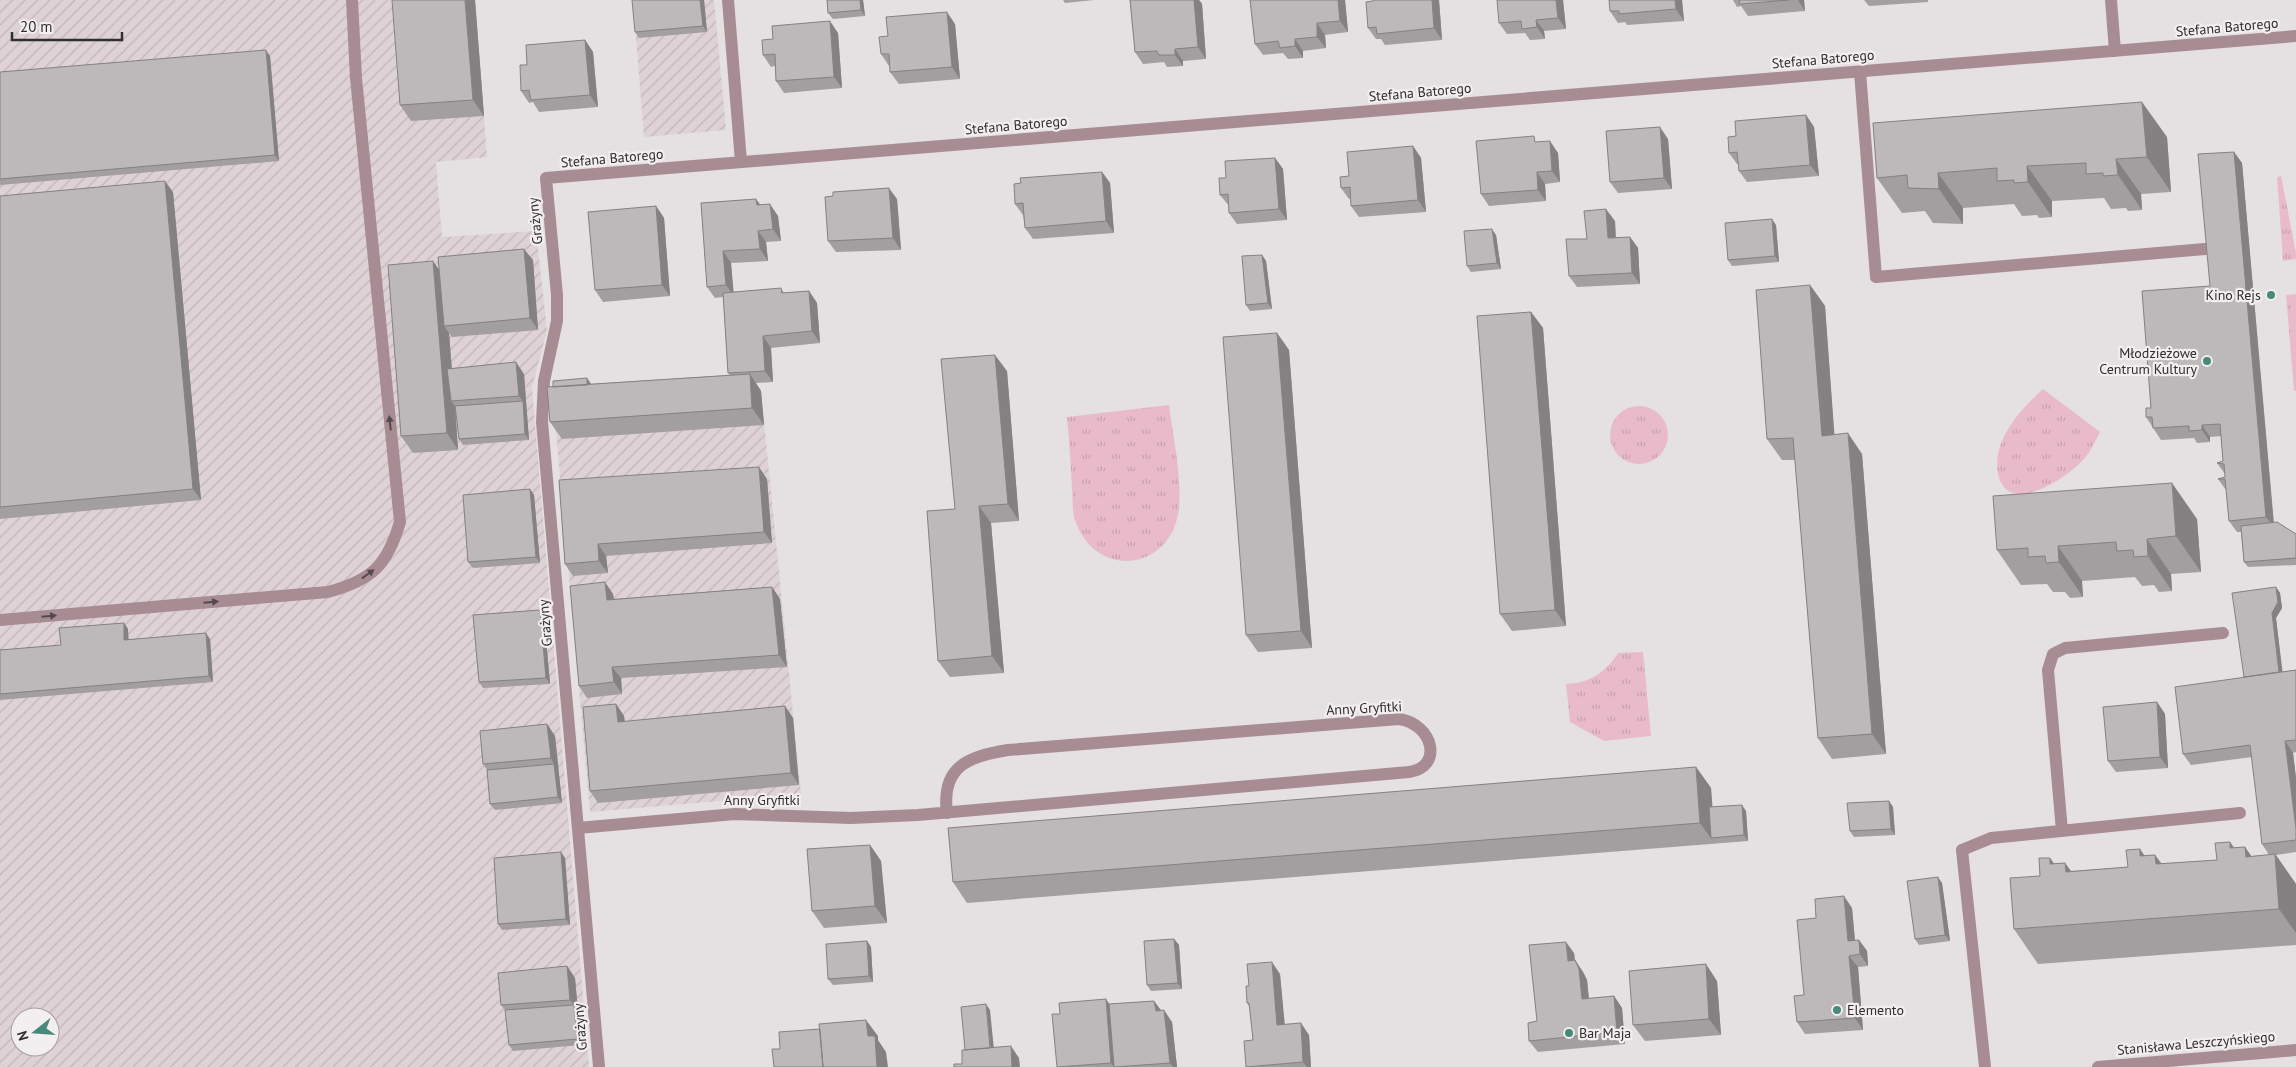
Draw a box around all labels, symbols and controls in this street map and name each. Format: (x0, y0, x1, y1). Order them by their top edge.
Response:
scale bar (12, 10, 122, 42)
street label: Stefana Batorego (2175, 14, 2279, 40)
text: 20 m (20, 17, 53, 36)
street label: Stefana Batorego (1771, 46, 1875, 72)
street label: Stefana Batorego (1368, 79, 1472, 105)
street label: Stefana Batorego (964, 112, 1068, 138)
street label: Stefana Batorego (560, 145, 664, 171)
street label: Grażyny (524, 196, 546, 245)
place label: Kino Rejs (2205, 286, 2261, 304)
marker: Kino Rejs (2265, 289, 2277, 301)
place label: Młodzieżowe Centrum Kultury (2099, 344, 2197, 378)
marker: Młodzieżowe Centrum Kultury (2201, 355, 2213, 367)
one-way arrow (386, 415, 394, 431)
one-way arrow (361, 569, 375, 579)
one-way arrow (203, 598, 219, 606)
street label: Grażyny (534, 598, 556, 647)
one-way arrow (41, 611, 57, 619)
street label: Anny Gryfitki (1326, 697, 1402, 719)
street label: Anny Gryfitki (724, 791, 800, 809)
place label: Elemento (1847, 1001, 1904, 1019)
street label: Grażyny (569, 1002, 591, 1051)
marker: Elemento (1831, 1004, 1843, 1016)
north arrow (10, 1007, 60, 1057)
place label: Bar Maja (1579, 1024, 1631, 1042)
marker: Bar Maja (1563, 1027, 1575, 1039)
street label: Stanisława Leszczyńskiego (2116, 1027, 2276, 1059)
text: N (13, 1029, 33, 1043)

